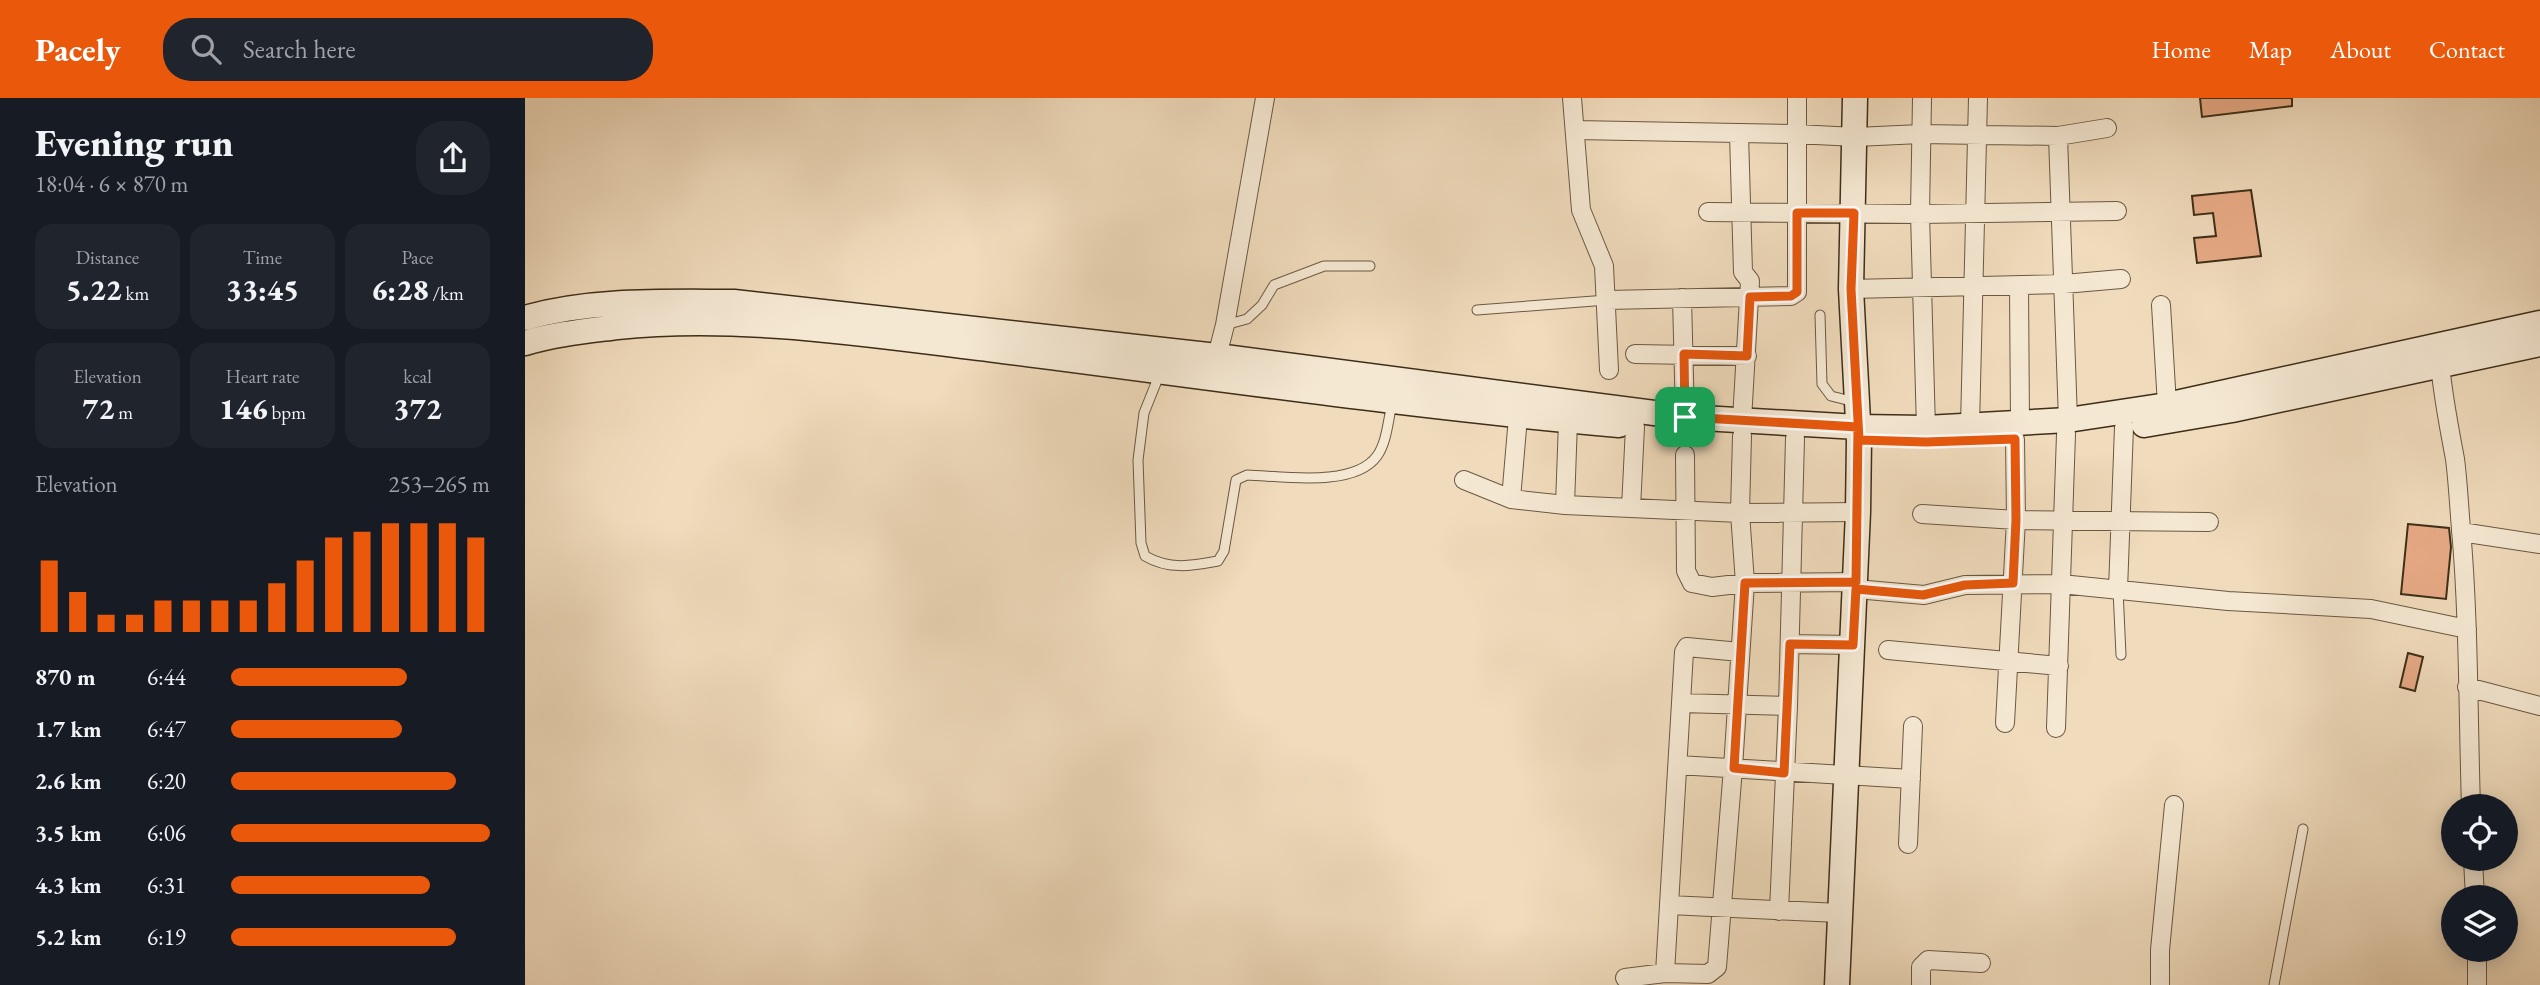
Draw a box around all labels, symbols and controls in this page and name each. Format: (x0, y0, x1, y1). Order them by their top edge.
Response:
search box (163, 18, 653, 81)
text: Pacely (35, 28, 121, 71)
icon: search (187, 30, 225, 68)
text: Search here (243, 32, 356, 66)
text: Home (2151, 34, 2211, 65)
text: Map (2249, 34, 2292, 65)
text: About (2330, 34, 2391, 65)
text: Contact (2429, 34, 2505, 65)
text: Evening run (35, 118, 233, 167)
button: share (416, 121, 490, 195)
text: 18:04 · 6 × 870 m (35, 169, 188, 199)
text: Distance (76, 245, 139, 270)
text: Time (243, 245, 282, 270)
text: Pace (402, 245, 433, 270)
text: 5.22 (66, 270, 122, 309)
text: 33:45 (226, 270, 299, 309)
text: 6:28 (371, 270, 429, 309)
text: km (122, 281, 149, 306)
text: /km (429, 281, 464, 306)
text: Elevation (73, 364, 142, 389)
text: Heart rate (226, 364, 299, 389)
text: kcal (403, 364, 432, 389)
pin (1655, 387, 1715, 447)
text: 72 (82, 389, 114, 428)
text: 146 (219, 389, 268, 428)
text: 372 (393, 389, 442, 428)
icon: arrive (1666, 398, 1704, 436)
text: m (114, 400, 133, 425)
text: bpm (268, 400, 306, 425)
text: Elevation (35, 469, 118, 499)
text: 253–265 m (389, 469, 490, 499)
text: 870 m (35, 662, 96, 692)
text: 6:44 (147, 662, 186, 692)
text: 1.7 km (35, 714, 102, 744)
text: 6:47 (147, 714, 186, 744)
text: 2.6 km (35, 766, 102, 796)
text: 6:20 (147, 766, 186, 796)
map controls (2441, 794, 2518, 962)
button: locate (2441, 794, 2518, 871)
text: 3.5 km (35, 818, 102, 848)
text: 6:06 (147, 818, 186, 848)
text: 4.3 km (35, 870, 102, 900)
text: 6:31 (147, 870, 186, 900)
button: layers (2441, 885, 2518, 962)
text: 5.2 km (35, 922, 102, 952)
text: 6:19 (147, 922, 186, 952)

